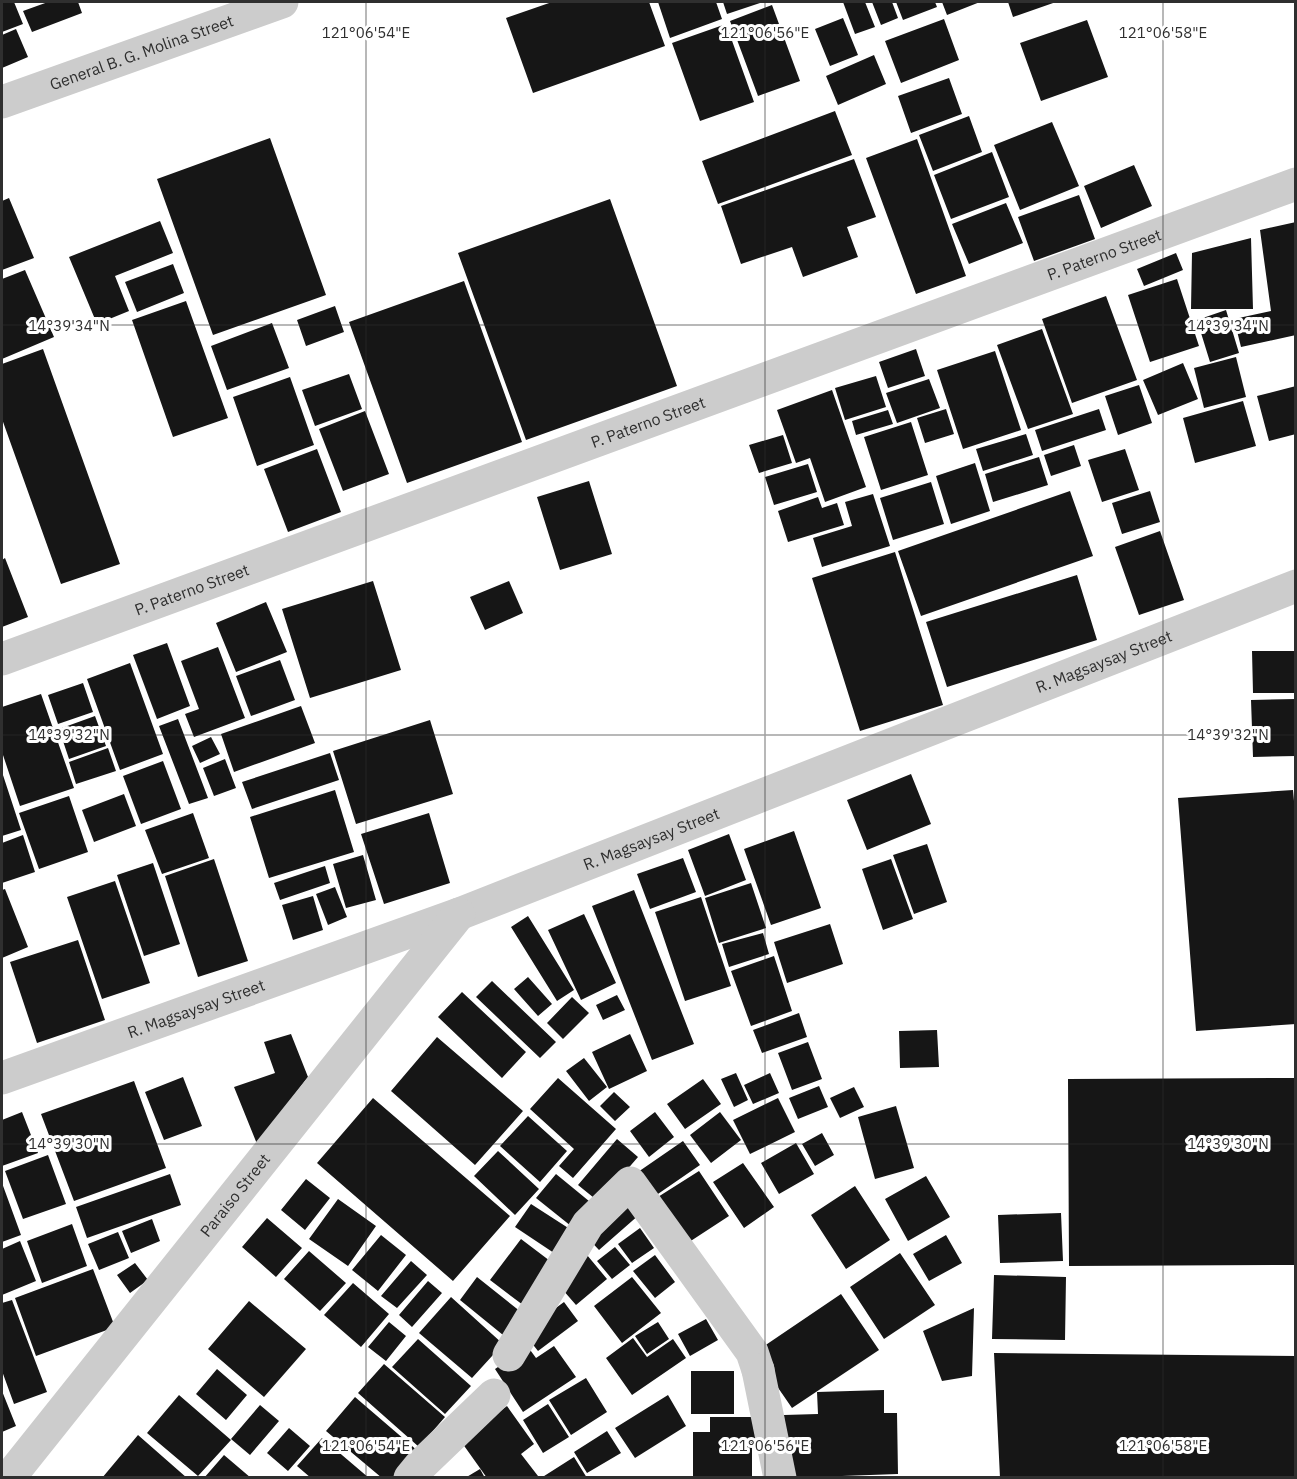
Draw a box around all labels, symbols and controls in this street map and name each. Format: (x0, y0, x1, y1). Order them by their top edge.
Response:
street label: General B. G. Molina Street (47, 10, 236, 94)
text: 121°06'54"E (322, 23, 410, 42)
text: 121°06'56"E (721, 23, 809, 42)
text: 121°06'58"E (1119, 23, 1207, 42)
street label: P. Paterno Street (1044, 224, 1164, 285)
text: 14°39'34"N (28, 316, 110, 335)
text: 14°39'34"N (1187, 316, 1269, 335)
street label: P. Paterno Street (588, 392, 708, 452)
street label: P. Paterno Street (132, 559, 252, 620)
street label: R. Magsaysay Street (1033, 626, 1175, 697)
text: 14°39'32"N (28, 725, 110, 744)
text: 14°39'32"N (1187, 725, 1269, 744)
street label: R. Magsaysay Street (580, 803, 722, 874)
street label: R. Magsaysay Street (124, 975, 267, 1042)
text: 14°39'30"N (28, 1134, 110, 1153)
text: 14°39'30"N (1187, 1134, 1269, 1153)
street label: Paraiso Street (195, 1149, 274, 1241)
text: 121°06'54"E (322, 1436, 410, 1455)
text: 121°06'56"E (721, 1436, 809, 1455)
text: 121°06'58"E (1119, 1436, 1207, 1455)

